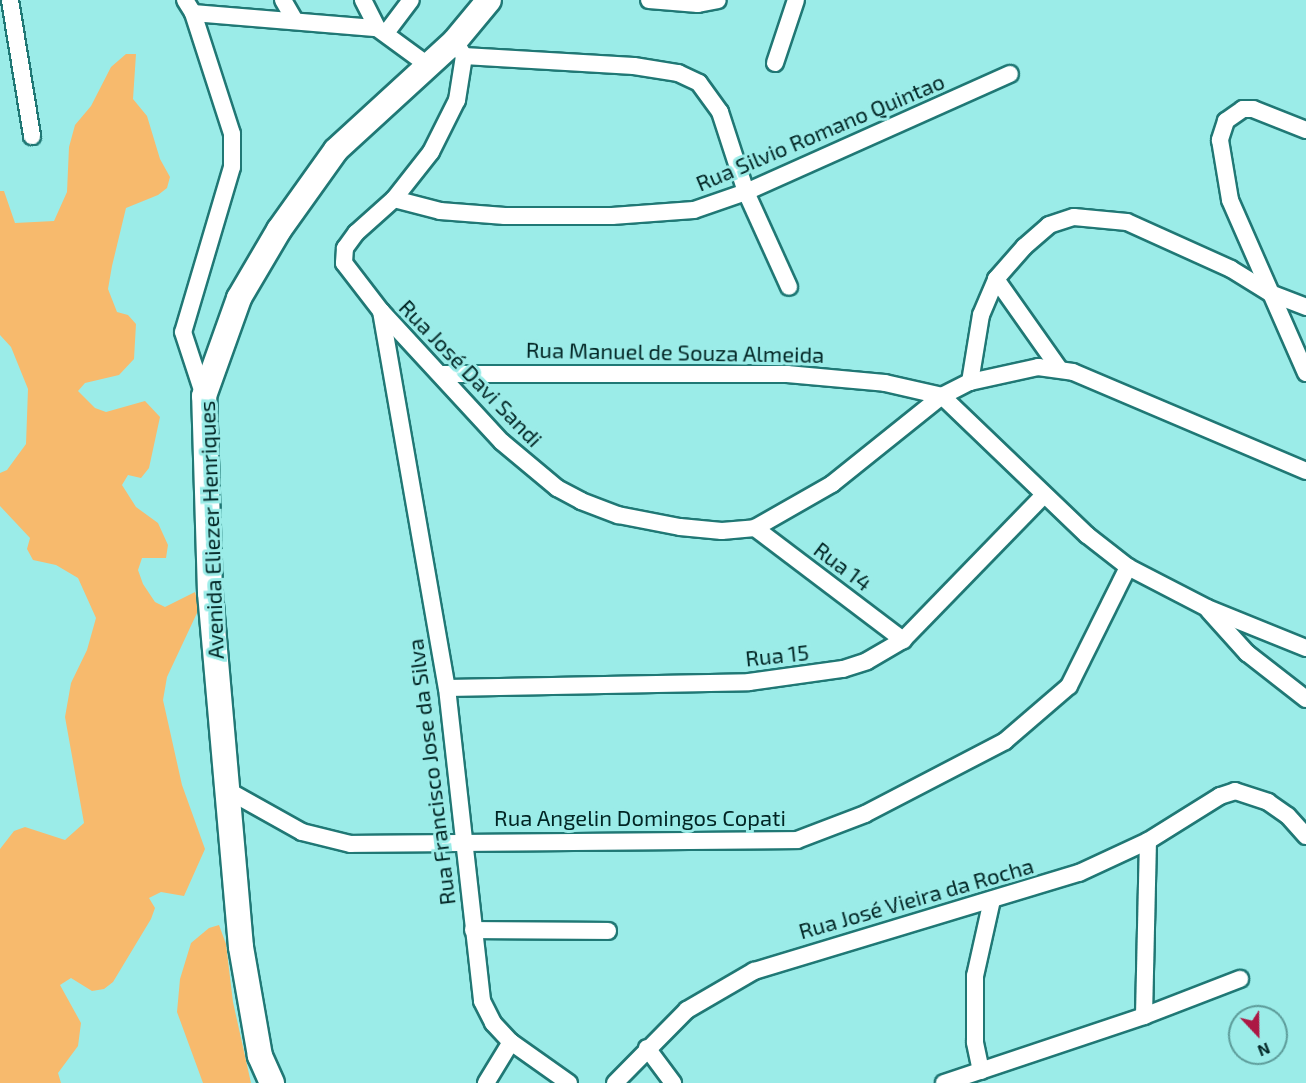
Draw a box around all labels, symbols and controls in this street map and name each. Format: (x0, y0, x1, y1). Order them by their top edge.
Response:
street label: Rua Silvio Romano Quintao (692, 68, 948, 196)
street label: Rua José Davi Sandi (394, 294, 548, 452)
street label: Rua Manuel de Souza Almeida (525, 336, 825, 368)
street label: Avenida Eliezer Henriques (193, 400, 229, 660)
street label: Rua 14 (809, 536, 877, 596)
street label: Rua Francisco Jose da Silva (402, 637, 460, 907)
street label: Rua 15 (744, 639, 810, 671)
street label: Rua Angelin Domingos Copati (494, 805, 786, 831)
street label: Rua José Vieira da Rocha (795, 852, 1037, 944)
north arrow (1228, 1005, 1288, 1065)
text: N (1255, 1039, 1273, 1061)

